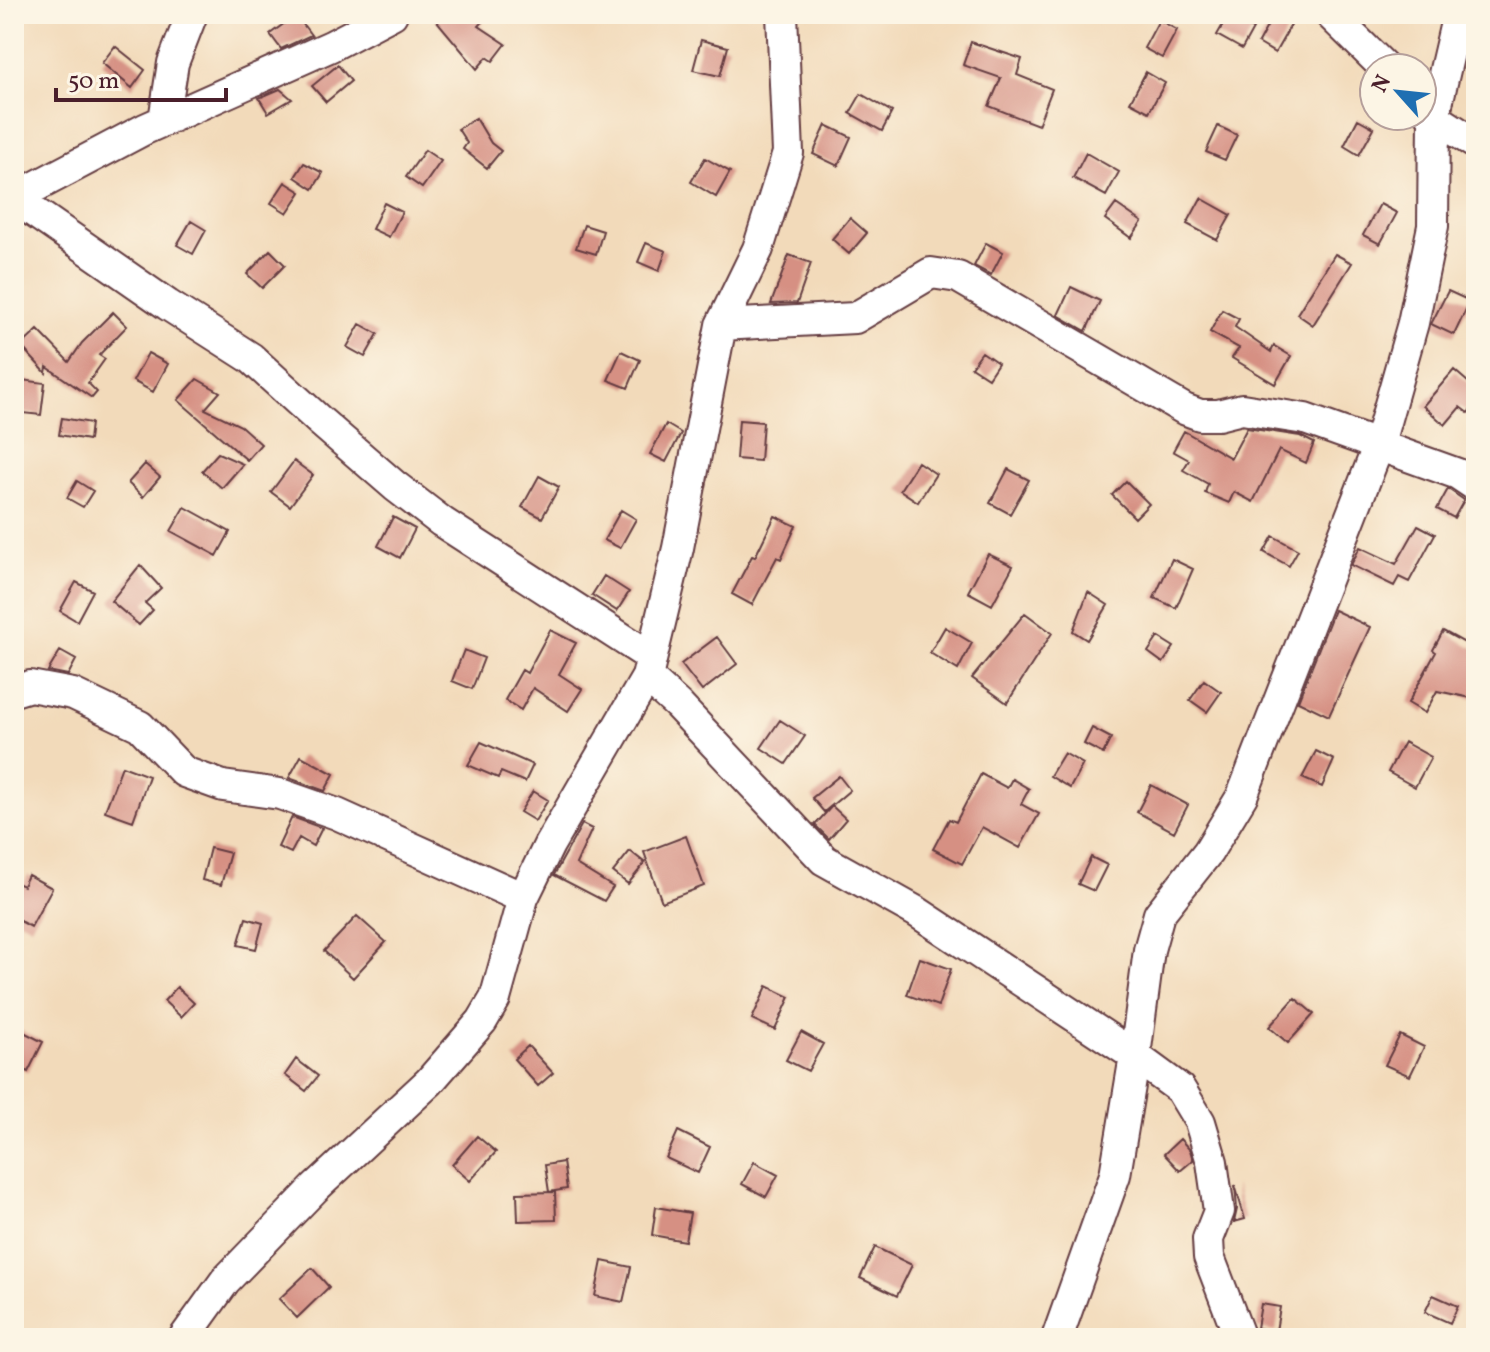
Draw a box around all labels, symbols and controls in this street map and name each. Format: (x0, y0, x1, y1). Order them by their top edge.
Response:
scale bar (56, 52, 226, 102)
north arrow (1358, 52, 1438, 132)
text: 50 m (68, 65, 120, 99)
text: N (1365, 70, 1400, 98)

